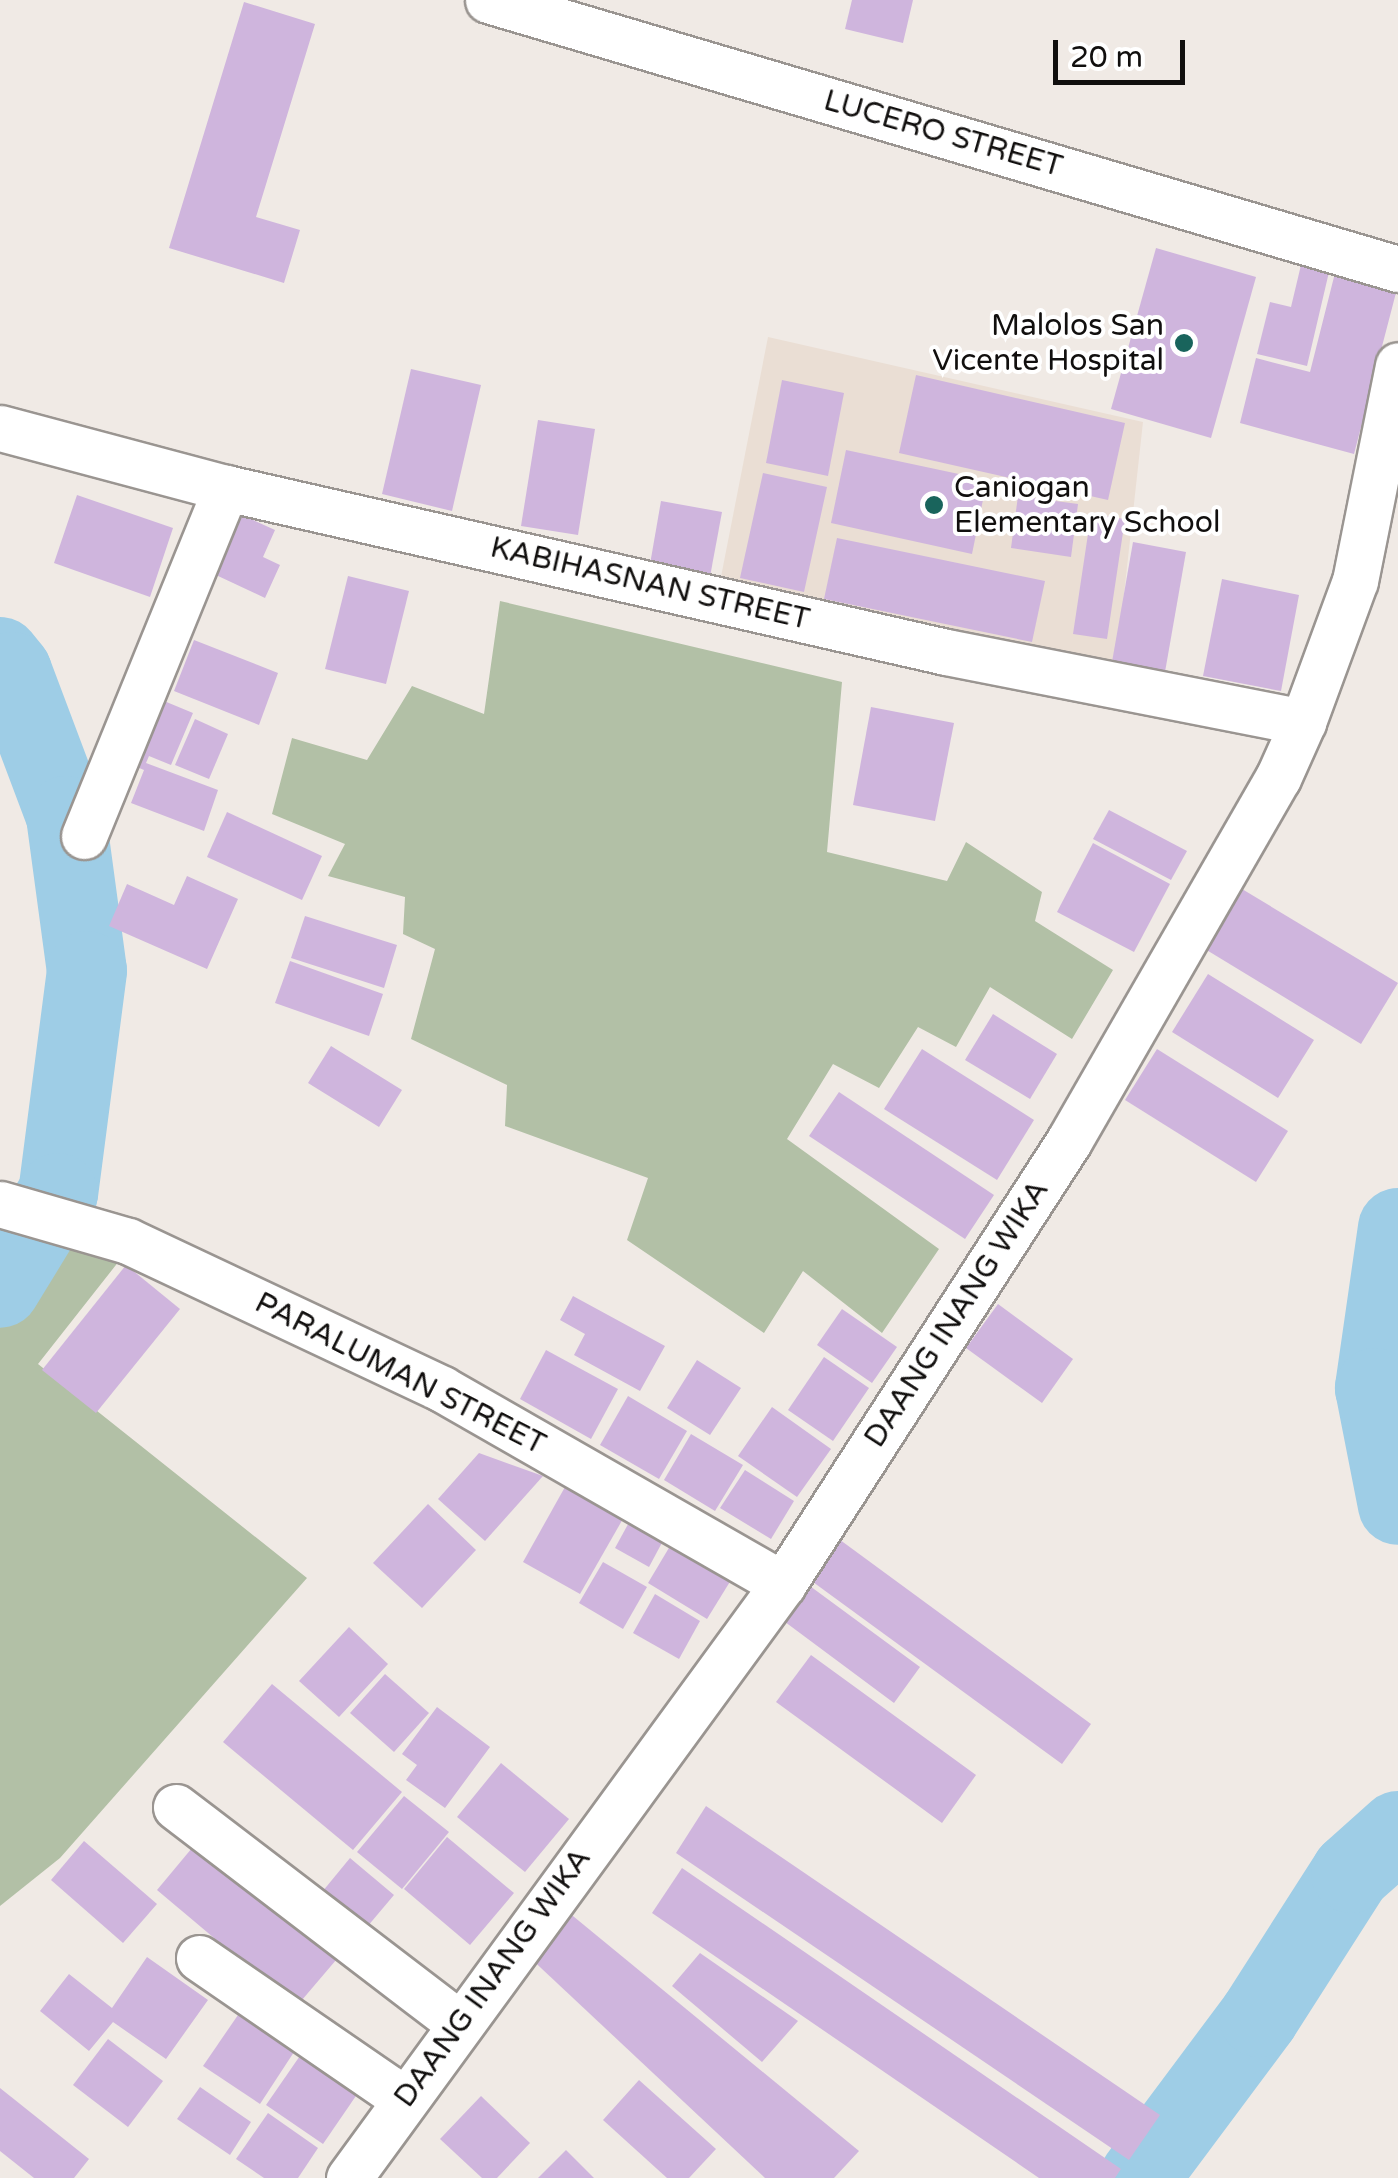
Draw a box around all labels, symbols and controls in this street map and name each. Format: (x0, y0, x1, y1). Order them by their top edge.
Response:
scale bar (1058, 20, 1190, 82)
text: 20 m (1070, 39, 1143, 76)
street label: LUCERO STREET (820, 83, 1066, 185)
place label: Malolos San Vicente Hospital (932, 308, 1164, 378)
marker: Malolos San Vicente Hospital (1173, 332, 1195, 354)
place label: Caniogan Elementary School (954, 470, 1220, 540)
marker: Caniogan Elementary School (923, 494, 945, 516)
street label: KABIHASNAN STREET (487, 530, 813, 638)
street label: DAANG INANG WIKA (857, 1174, 1057, 1454)
street label: PARALUMAN STREET (249, 1285, 551, 1463)
street label: DAANG INANG WIKA (387, 1842, 599, 2114)

